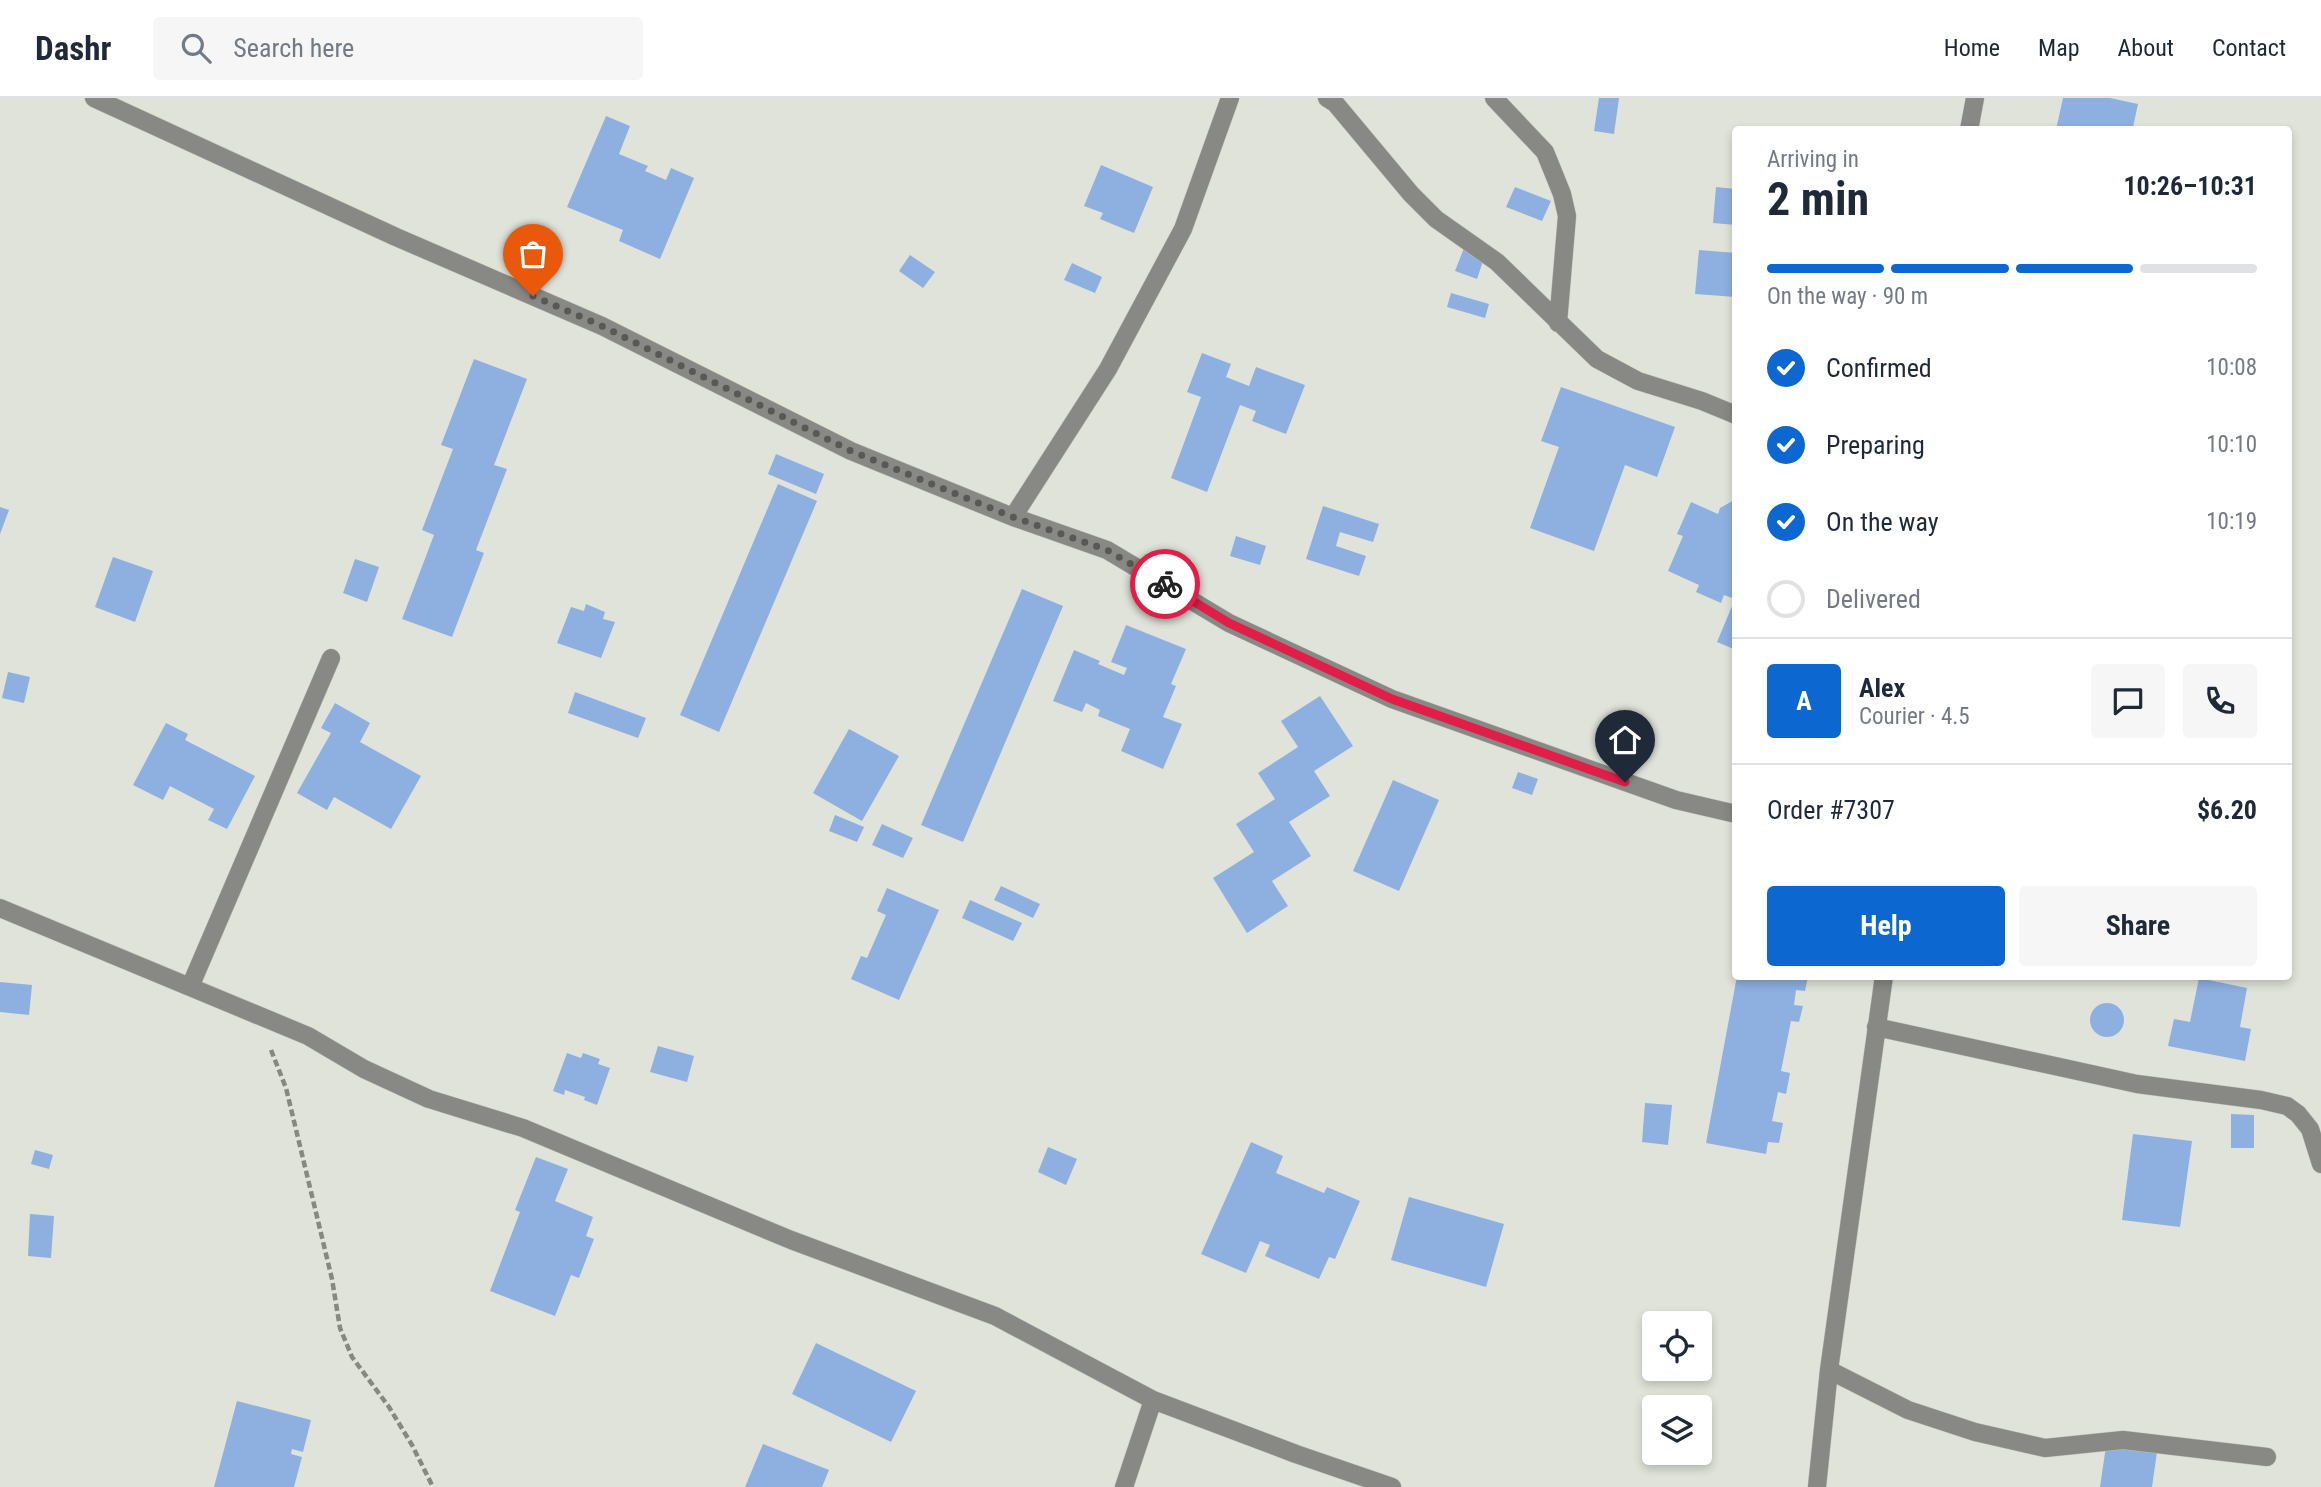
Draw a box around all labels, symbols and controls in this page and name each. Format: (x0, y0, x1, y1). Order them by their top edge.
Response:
search box (153, 17, 643, 80)
text: Dashr (35, 29, 111, 68)
icon: search (177, 29, 215, 67)
text: Search here (233, 33, 354, 63)
text: Home (1944, 34, 2000, 62)
text: Map (2038, 34, 2080, 62)
text: About (2118, 34, 2174, 62)
text: Contact (2212, 34, 2286, 62)
text: Arriving in (1767, 146, 1859, 173)
text: 10:26–10:31 (2123, 171, 2257, 201)
text: 2 min (1767, 172, 1869, 226)
pin (503, 224, 563, 296)
icon: bag (514, 235, 552, 273)
text: On the way · 90 m (1767, 283, 1928, 310)
icon: check (1767, 349, 1805, 387)
text: Confirmed (1826, 353, 1932, 383)
text: 10:08 (2206, 354, 2257, 381)
icon: check (1767, 426, 1805, 464)
text: Preparing (1826, 430, 1925, 460)
text: 10:10 (2206, 431, 2257, 458)
icon: check (1767, 503, 1805, 541)
text: On the way (1826, 507, 1939, 537)
text: 10:19 (2206, 508, 2257, 535)
courier (1130, 549, 1200, 619)
icon: bike (1146, 565, 1184, 603)
text: Delivered (1826, 584, 1921, 614)
button: chat (2091, 664, 2165, 738)
button: phone (2183, 664, 2257, 738)
text: Alex (1859, 673, 1905, 703)
text: A (1796, 686, 1812, 716)
text: Courier · 4.5 (1859, 703, 1970, 730)
pin (1595, 710, 1655, 782)
icon: home (1606, 721, 1644, 759)
text: Order #7307 (1767, 795, 1895, 825)
text: $6.20 (2197, 795, 2257, 825)
button: Help (1767, 886, 2005, 966)
button: Share (2019, 886, 2257, 966)
map controls (1642, 1311, 1712, 1465)
button: locate (1642, 1311, 1712, 1381)
button: layers (1642, 1395, 1712, 1465)

